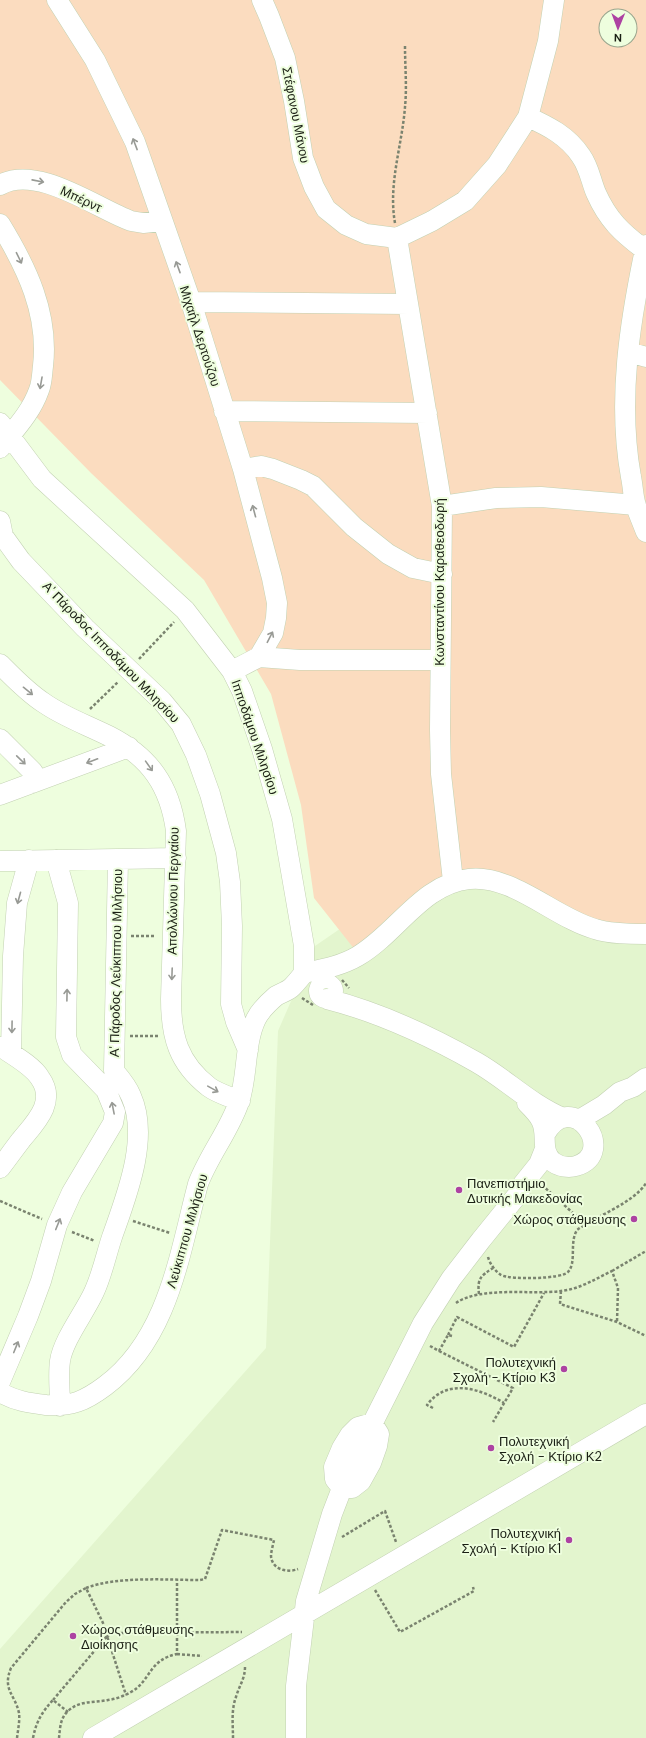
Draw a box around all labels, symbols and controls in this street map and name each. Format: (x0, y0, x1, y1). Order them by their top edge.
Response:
north arrow (598, 8, 638, 48)
text: N (614, 31, 622, 45)
street label: Στέφανου Μάνου (278, 65, 314, 165)
one-way arrow (131, 138, 139, 150)
one-way arrow (31, 178, 44, 186)
street label: Μπέρντ (57, 182, 105, 216)
one-way arrow (16, 251, 23, 263)
one-way arrow (173, 261, 181, 273)
street label: Μιχαήλ Δερτούζου (176, 283, 224, 389)
one-way arrow (37, 376, 45, 389)
street label: Κωνσταντίνου Καραθεοδωρή (431, 498, 448, 666)
one-way arrow (250, 505, 257, 518)
street label: Α' Πάροδος Ιπποδάμου Μιλησίου (39, 578, 183, 726)
one-way arrow (267, 631, 274, 643)
street label: Ιπποδάμου Μιλησίου (227, 677, 283, 797)
one-way arrow (23, 687, 34, 695)
one-way arrow (16, 755, 26, 764)
one-way arrow (87, 757, 99, 765)
one-way arrow (145, 761, 153, 772)
street label: Απολλώνιου Περγαίου (163, 827, 183, 955)
street label: Α' Πάροδος Λεύκιππου Μιλήσιου (106, 869, 126, 1057)
one-way arrow (15, 891, 22, 904)
one-way arrow (168, 967, 176, 980)
one-way arrow (63, 989, 71, 1002)
one-way arrow (8, 1020, 16, 1033)
one-way arrow (207, 1085, 219, 1093)
one-way arrow (108, 1102, 116, 1115)
street label: Λεύκιππου Μιλήσιου (163, 1172, 211, 1290)
place label: Πανεπιστήμιο Δυτικής Μακεδονίας (467, 1175, 583, 1207)
marker: Πανεπιστήμιο Δυτικής Μακεδονίας (454, 1185, 464, 1195)
place label: Χώρος στάθμευσης (513, 1211, 626, 1228)
marker: Χώρος στάθμευσης (629, 1214, 639, 1224)
one-way arrow (54, 1218, 62, 1230)
one-way arrow (13, 1341, 20, 1353)
place label: Πολυτεχνική Σχολή - Κτίριο Κ3 (453, 1354, 556, 1386)
marker: Πολυτεχνική Σχολή - Κτίριο Κ3 (559, 1364, 569, 1374)
place label: Πολυτεχνική Σχολή - Κτίριο Κ2 (499, 1433, 602, 1465)
marker: Πολυτεχνική Σχολή - Κτίριο Κ2 (486, 1443, 496, 1453)
place label: Πολυτεχνική Σχολή - Κτίριο Κ1 (461, 1525, 561, 1557)
marker: Πολυτεχνική Σχολή - Κτίριο Κ1 (564, 1535, 574, 1545)
place label: Χώρος στάθμευσης Διοίκησης (81, 1621, 194, 1653)
marker: Χώρος στάθμευσης Διοίκησης (68, 1631, 78, 1641)

